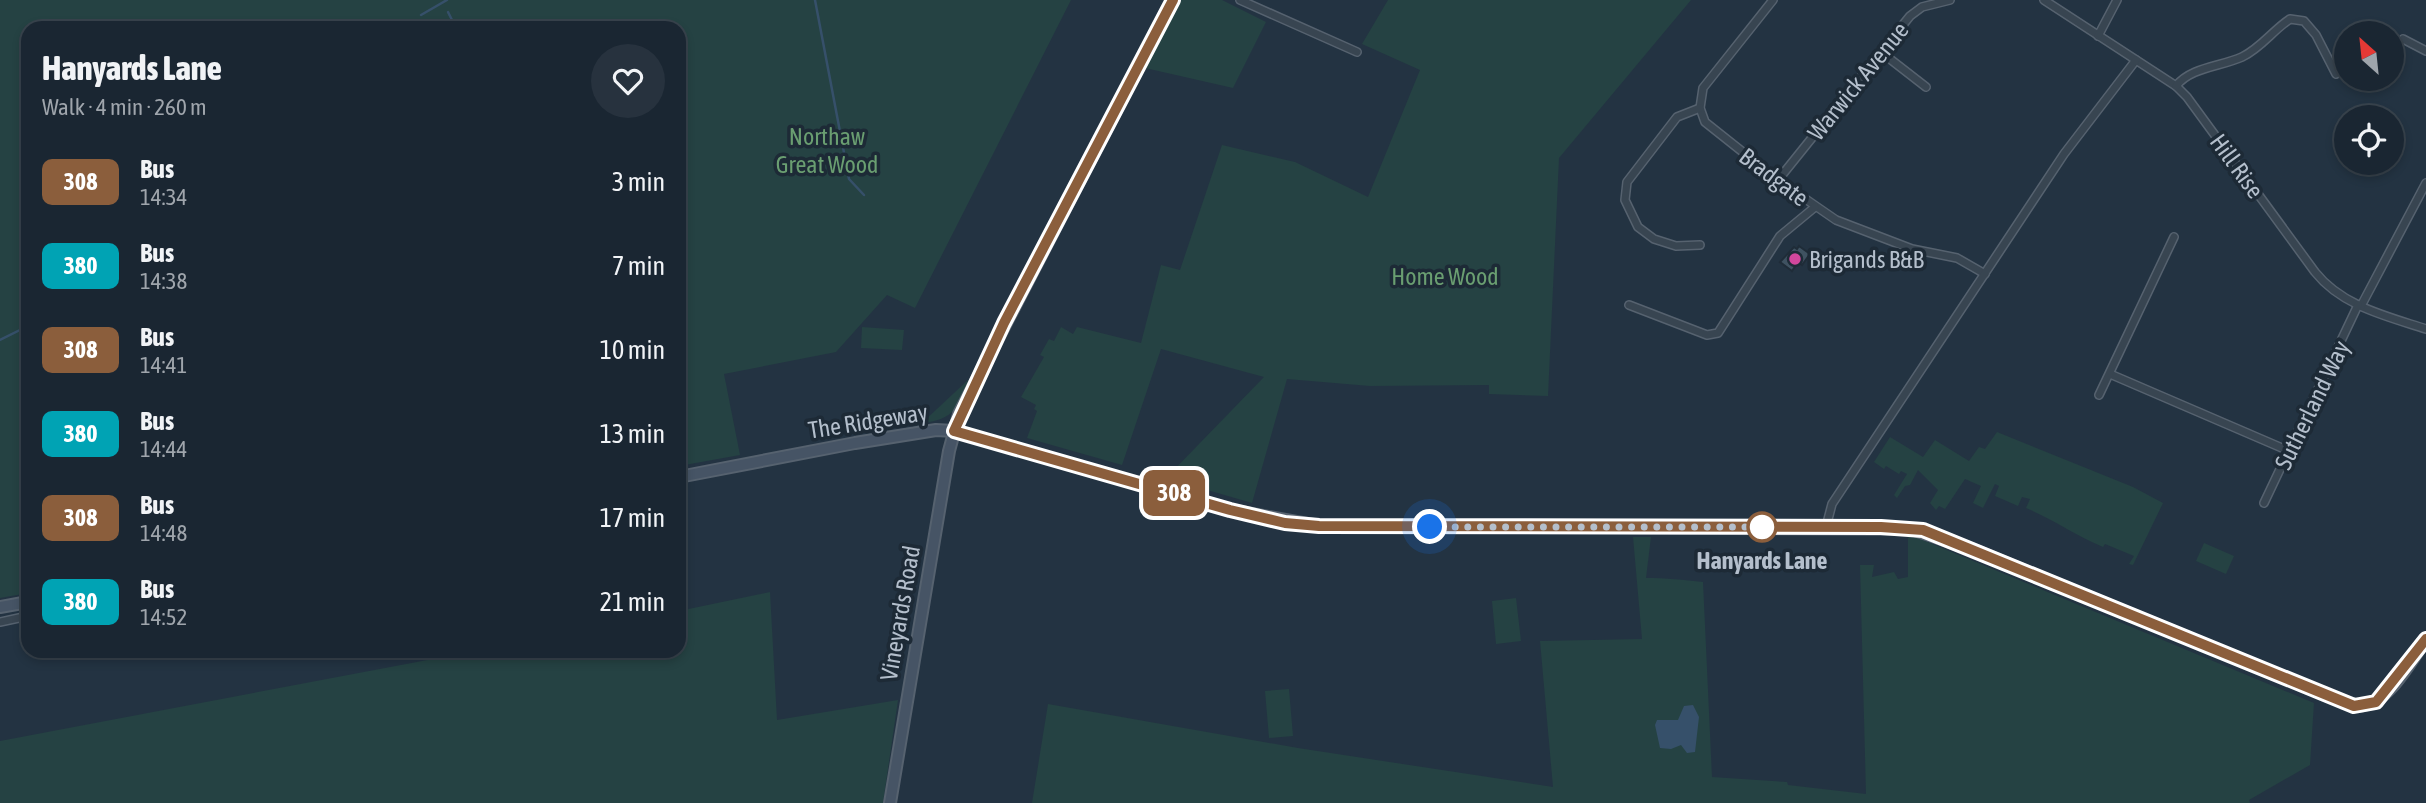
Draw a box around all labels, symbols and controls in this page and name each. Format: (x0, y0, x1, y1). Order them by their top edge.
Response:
street label: Warwick Avenue (1802, 17, 1914, 145)
north arrow (2334, 21, 2404, 91)
map controls (2334, 21, 2404, 175)
button: heart (591, 44, 665, 118)
text: Hanyards Lane (42, 49, 222, 87)
text: Walk · 4 min · 260 m (42, 94, 206, 120)
button: locate (2334, 105, 2404, 175)
park label: Northaw Great Wood (776, 123, 878, 178)
street label: Hill Rise (2205, 129, 2269, 203)
street label: Bradgate (1734, 142, 1814, 212)
text: Bus (140, 154, 174, 184)
text: 3 min (612, 167, 665, 197)
text: 308 (64, 168, 97, 195)
text: 14:34 (140, 184, 187, 210)
text: Bus (140, 238, 174, 268)
place label: Brigands B&B (1809, 246, 1925, 273)
text: 7 min (612, 251, 665, 281)
marker: Brigands B&B (1787, 251, 1803, 267)
text: 380 (64, 252, 97, 279)
park label: Home Wood (1391, 263, 1499, 290)
text: 14:38 (140, 268, 187, 294)
text: Bus (140, 322, 174, 352)
text: 10 min (600, 335, 665, 365)
text: 308 (64, 336, 97, 363)
street label: Sutherland Way (2269, 336, 2355, 474)
text: 14:41 (140, 352, 187, 378)
street label: The Ridgeway (806, 398, 930, 444)
text: Bus (140, 406, 174, 436)
text: 13 min (600, 419, 665, 449)
text: 380 (64, 420, 97, 447)
text: 14:44 (140, 436, 187, 462)
line badge: 308 (1134, 470, 1214, 516)
text: 308 (1157, 479, 1191, 506)
text: Bus (140, 490, 174, 520)
text: 17 min (600, 503, 665, 533)
text: 308 (64, 504, 97, 531)
your location (1412, 509, 1447, 544)
marker: Hanyards Lane (1747, 512, 1777, 542)
text: 14:48 (140, 520, 187, 546)
street label: Vineyards Road (875, 543, 925, 683)
place label: Hanyards Lane (1697, 547, 1827, 574)
text: Bus (140, 574, 174, 604)
text: 21 min (600, 587, 665, 617)
text: 380 (64, 588, 97, 615)
text: 14:52 (140, 604, 187, 630)

